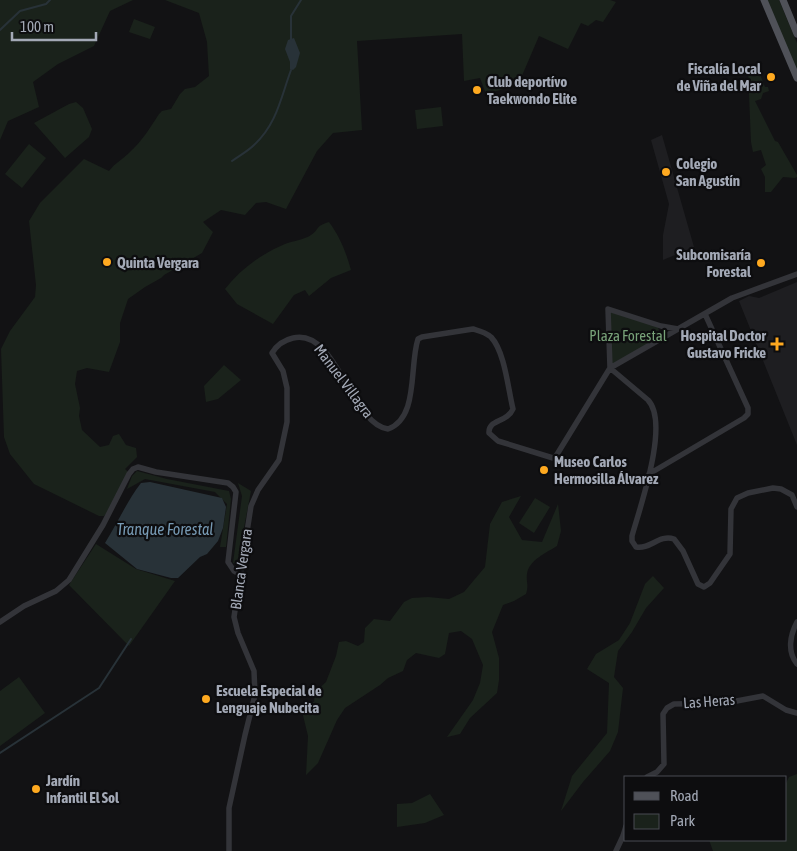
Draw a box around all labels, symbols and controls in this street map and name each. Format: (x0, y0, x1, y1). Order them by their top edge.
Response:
scale bar (12, 10, 96, 42)
text: 100 m (20, 18, 54, 35)
place label: Fiscalía Local de Viña del Mar (677, 60, 762, 94)
marker: Fiscalía Local de Viña del Mar (765, 71, 777, 83)
place label: Club deportívo Taekwondo Elite (487, 73, 577, 107)
marker: Club deportívo Taekwondo Elite (471, 84, 483, 96)
place label: Colegio San Agustín (676, 155, 740, 189)
marker: Colegio San Agustín (660, 166, 672, 178)
place label: Subcomisaría Forestal (676, 246, 752, 280)
place label: Quinta Vergara (117, 254, 199, 271)
marker: Quinta Vergara (101, 256, 113, 268)
marker: Subcomisaría Forestal (755, 257, 767, 269)
park label: Plaza Forestal (589, 327, 667, 344)
place label: Hospital Doctor Gustavo Fricke (680, 327, 767, 361)
marker: Hospital Doctor Gustavo Fricke (770, 337, 784, 351)
street label: Manuel Villagra (311, 341, 377, 421)
place label: Museo Carlos Hermosilla Álvarez (554, 453, 659, 487)
marker: Museo Carlos Hermosilla Álvarez (538, 464, 550, 476)
water label: Tranque Forestal (116, 520, 214, 539)
street label: Blanca Vergara (227, 527, 255, 611)
place label: Escuela Especial de Lenguaje Nubecita (216, 682, 322, 716)
street label: Las Heras (682, 691, 736, 711)
marker: Escuela Especial de Lenguaje Nubecita (200, 693, 212, 705)
place label: Jardín Infantil El Sol (45, 772, 120, 806)
legend (624, 776, 787, 841)
marker: Jardín Infantil El Sol (30, 783, 42, 795)
text: Road (670, 787, 699, 804)
text: Park (670, 812, 695, 829)

